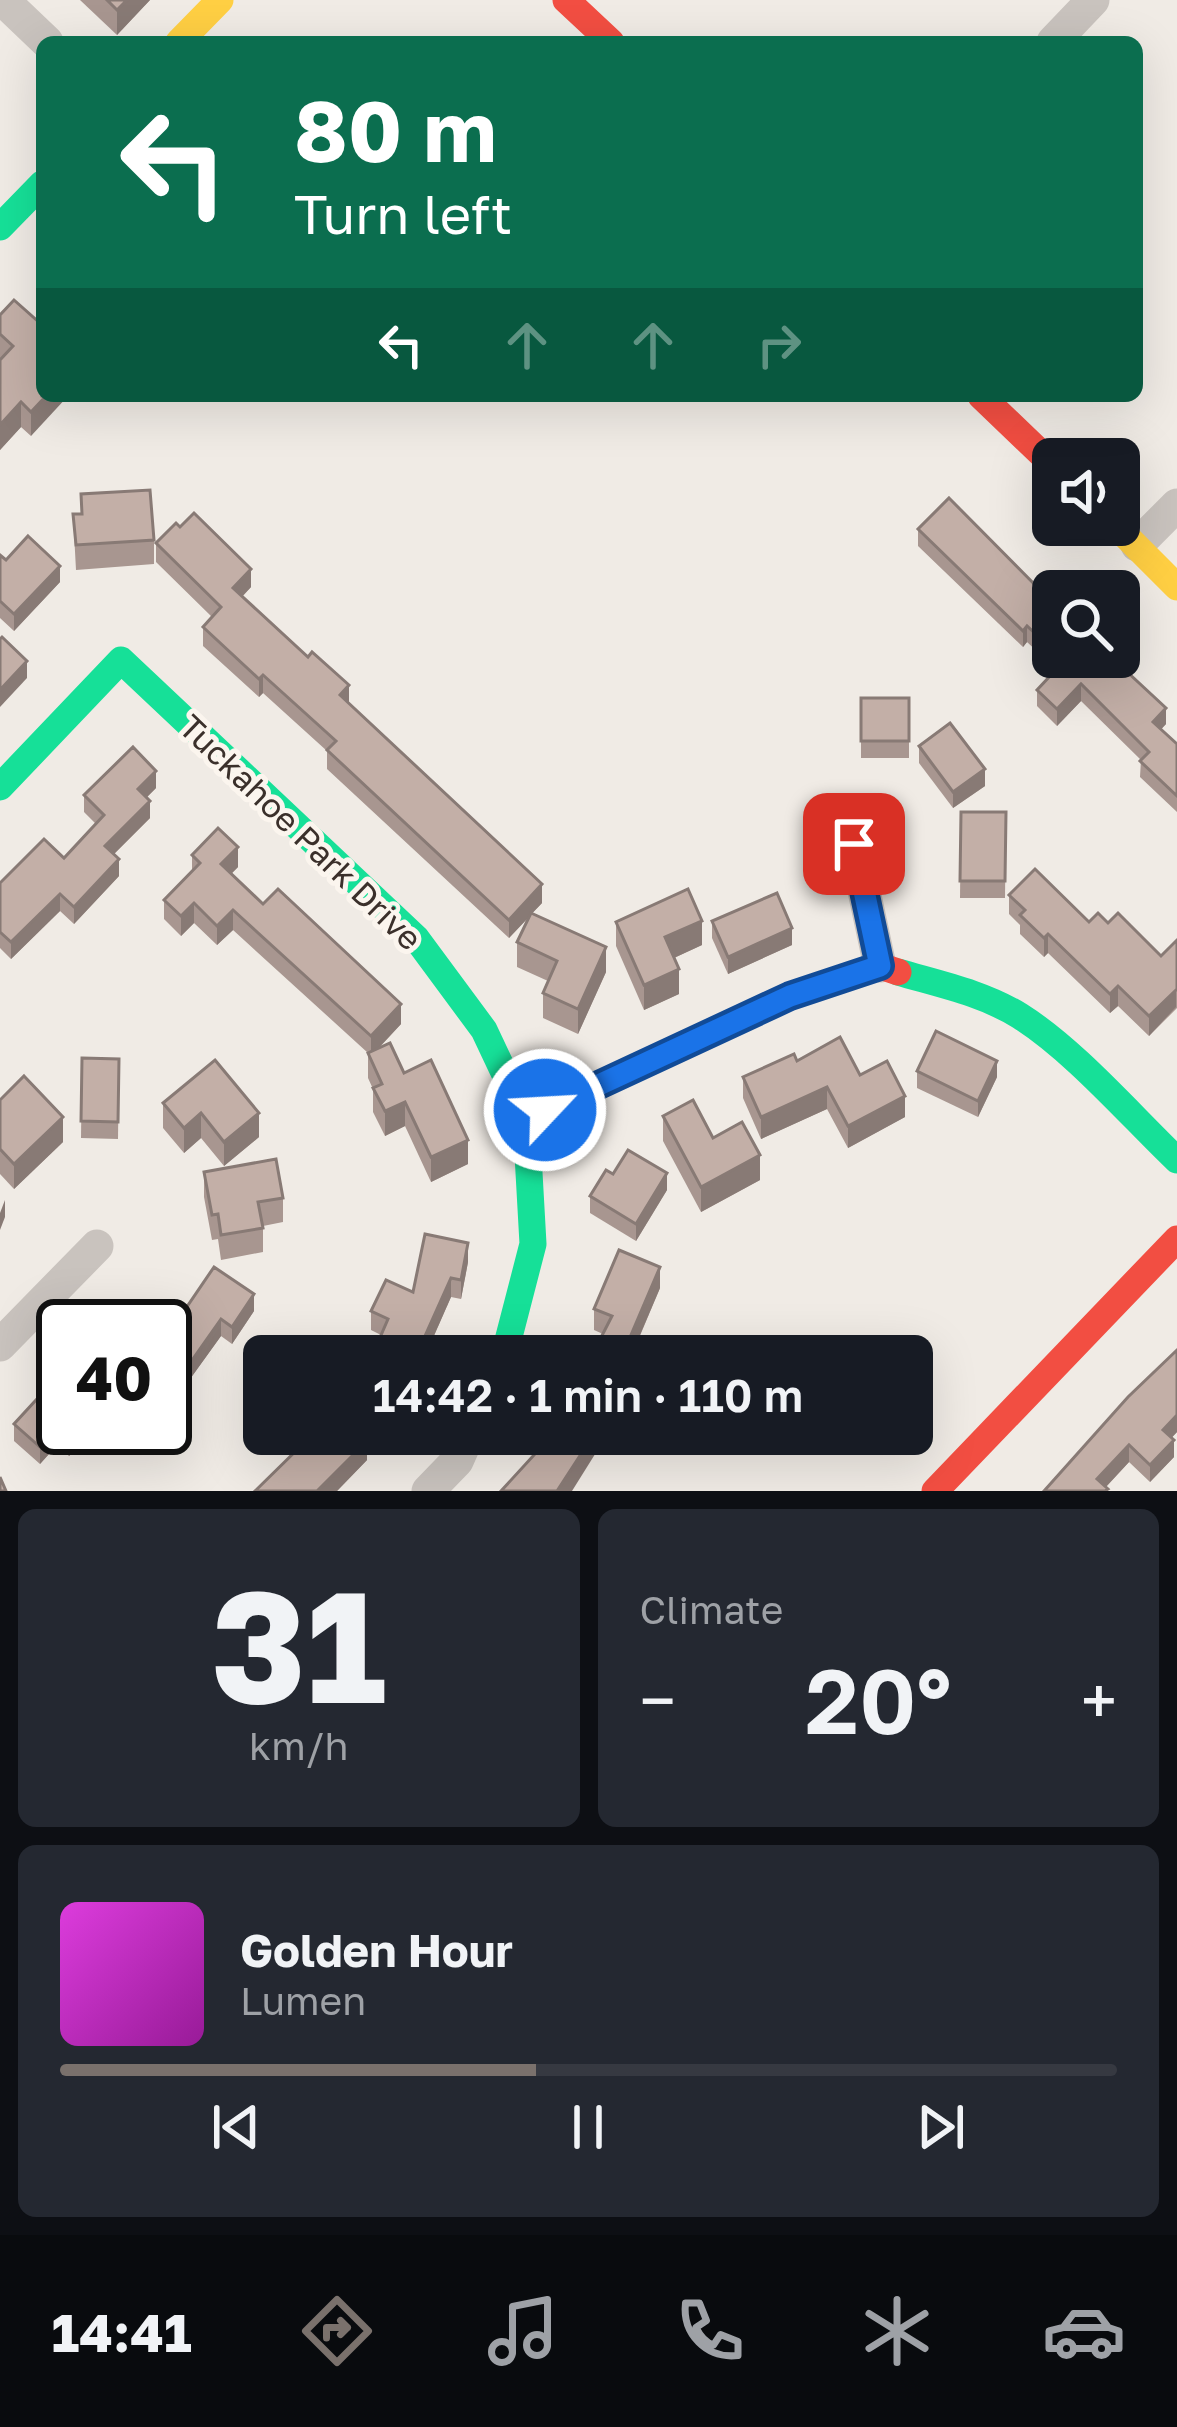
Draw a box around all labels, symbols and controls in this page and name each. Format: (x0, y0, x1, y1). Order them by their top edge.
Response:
text: 80 m (294, 80, 497, 180)
icon: left (96, 84, 252, 240)
text: Turn left (294, 181, 512, 246)
icon: left (368, 312, 434, 378)
icon: ahead (494, 312, 560, 378)
icon: ahead (620, 312, 686, 378)
icon: right (746, 312, 812, 378)
map controls (1032, 438, 1140, 678)
button: sound (1032, 438, 1140, 546)
button: search (1032, 570, 1140, 678)
street label: Tuckahoe Park Drive (172, 706, 430, 958)
pin (803, 793, 905, 895)
icon: arrive (821, 811, 887, 877)
position arrow (482, 1047, 608, 1173)
speed limit sign: 40 (36, 1299, 192, 1455)
text: 14:42 · 1 min · 110 m (373, 1368, 803, 1422)
text: 31 (211, 1550, 387, 1737)
text: Climate (640, 1586, 783, 1633)
text: 20° (805, 1646, 952, 1754)
text: − (640, 1660, 676, 1740)
text: + (1081, 1660, 1117, 1740)
text: km/h (249, 1722, 348, 1769)
text: Golden Hour (240, 1923, 513, 1977)
text: Lumen (240, 1977, 366, 2024)
icon: previous (203, 2094, 269, 2160)
icon: pause (555, 2094, 621, 2160)
icon: next (908, 2094, 974, 2160)
icon: directions (295, 2289, 379, 2373)
icon: music (481, 2289, 565, 2373)
icon: phone (668, 2289, 752, 2373)
icon: climate (855, 2289, 939, 2373)
icon: car (1042, 2289, 1126, 2373)
text: 14:41 (51, 2299, 192, 2364)

